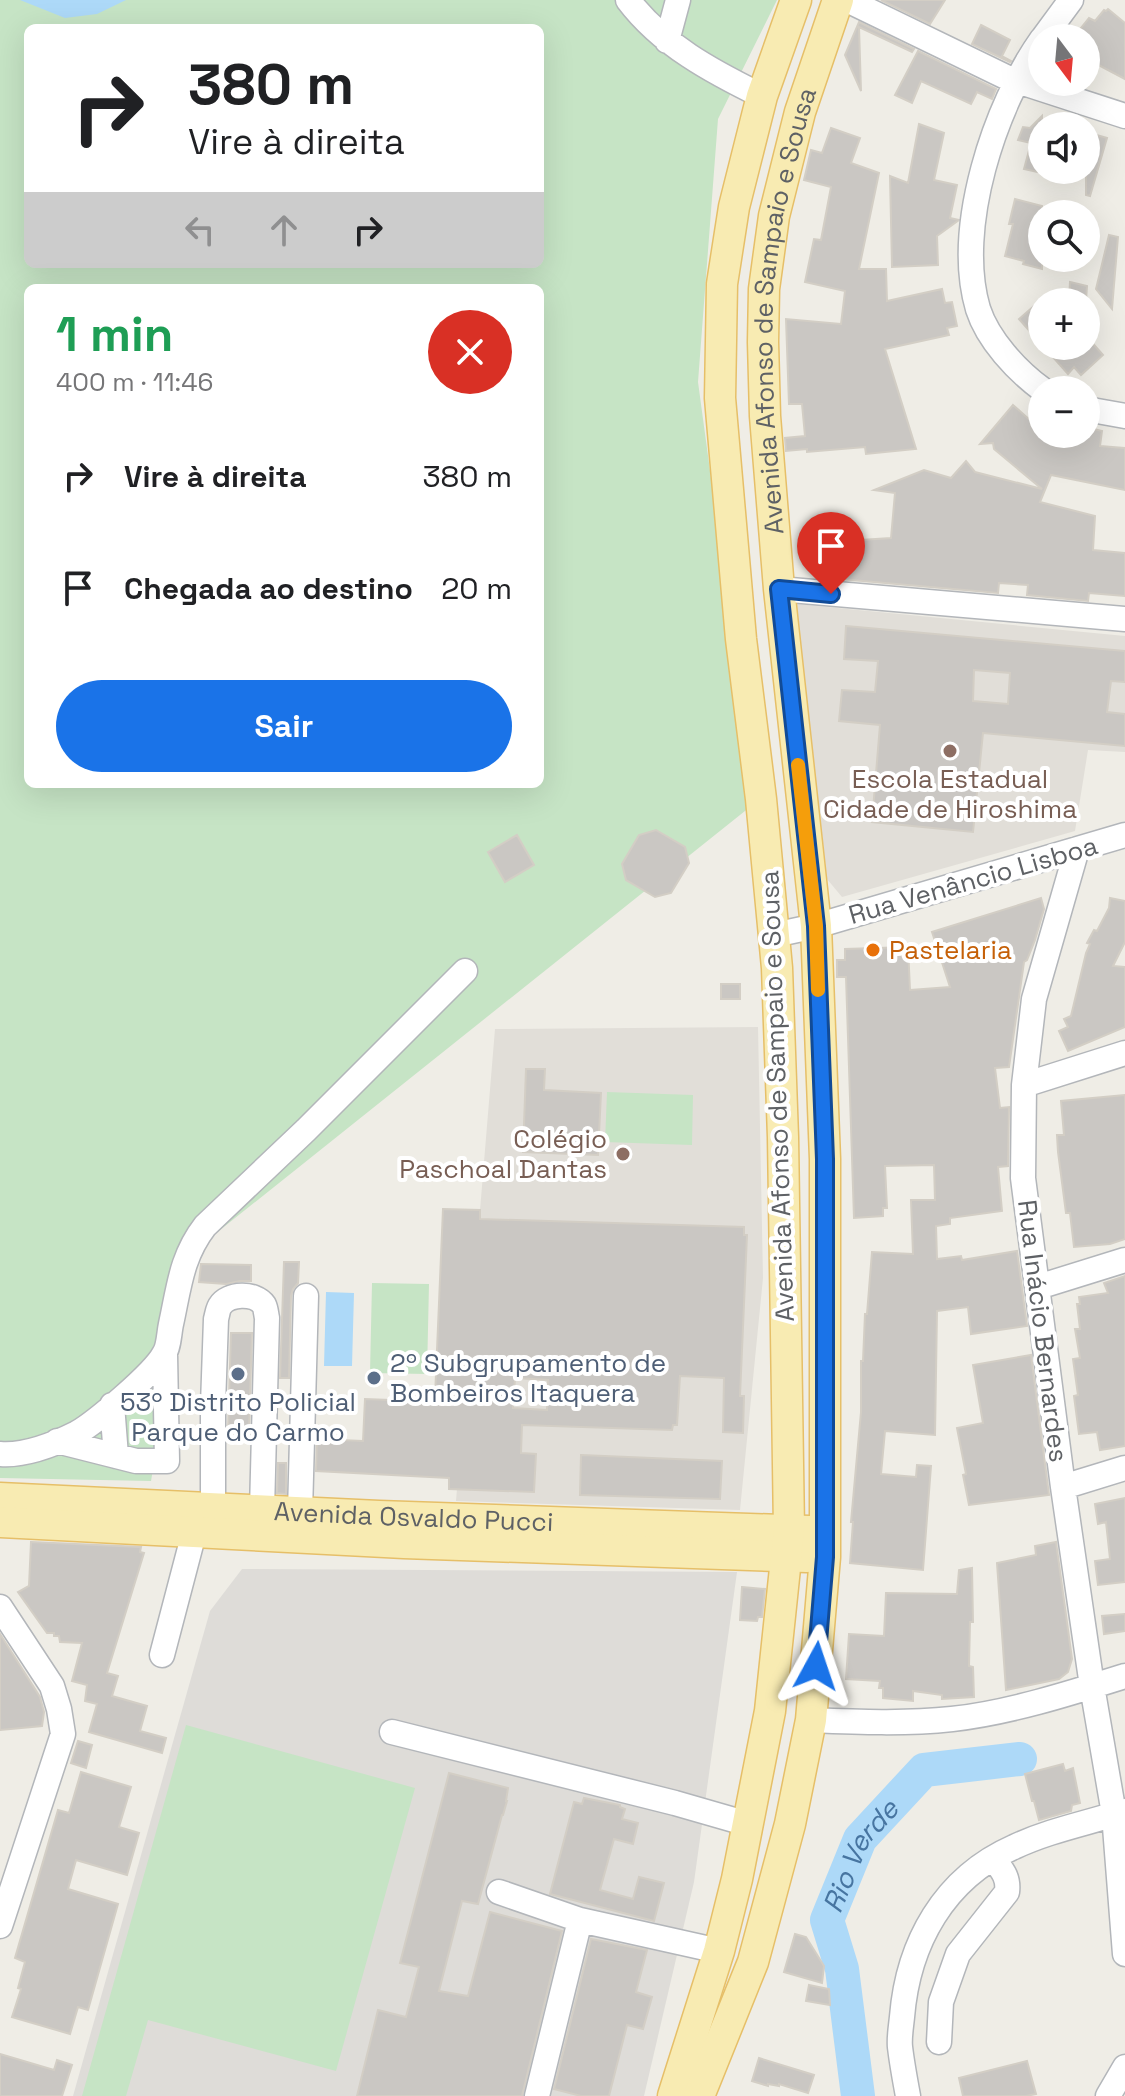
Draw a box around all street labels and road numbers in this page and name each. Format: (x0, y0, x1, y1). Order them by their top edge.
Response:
street label: Avenida Afonso de Sampaio e Sousa (746, 83, 824, 536)
street label: Rua Venâncio Lisboa (844, 828, 1102, 932)
street label: Avenida Afonso de Sampaio e Sousa (752, 870, 802, 1322)
street label: Rua Inácio Bernardes (1010, 1198, 1076, 1464)
street label: Avenida Osvaldo Pucci (273, 1494, 554, 1539)

